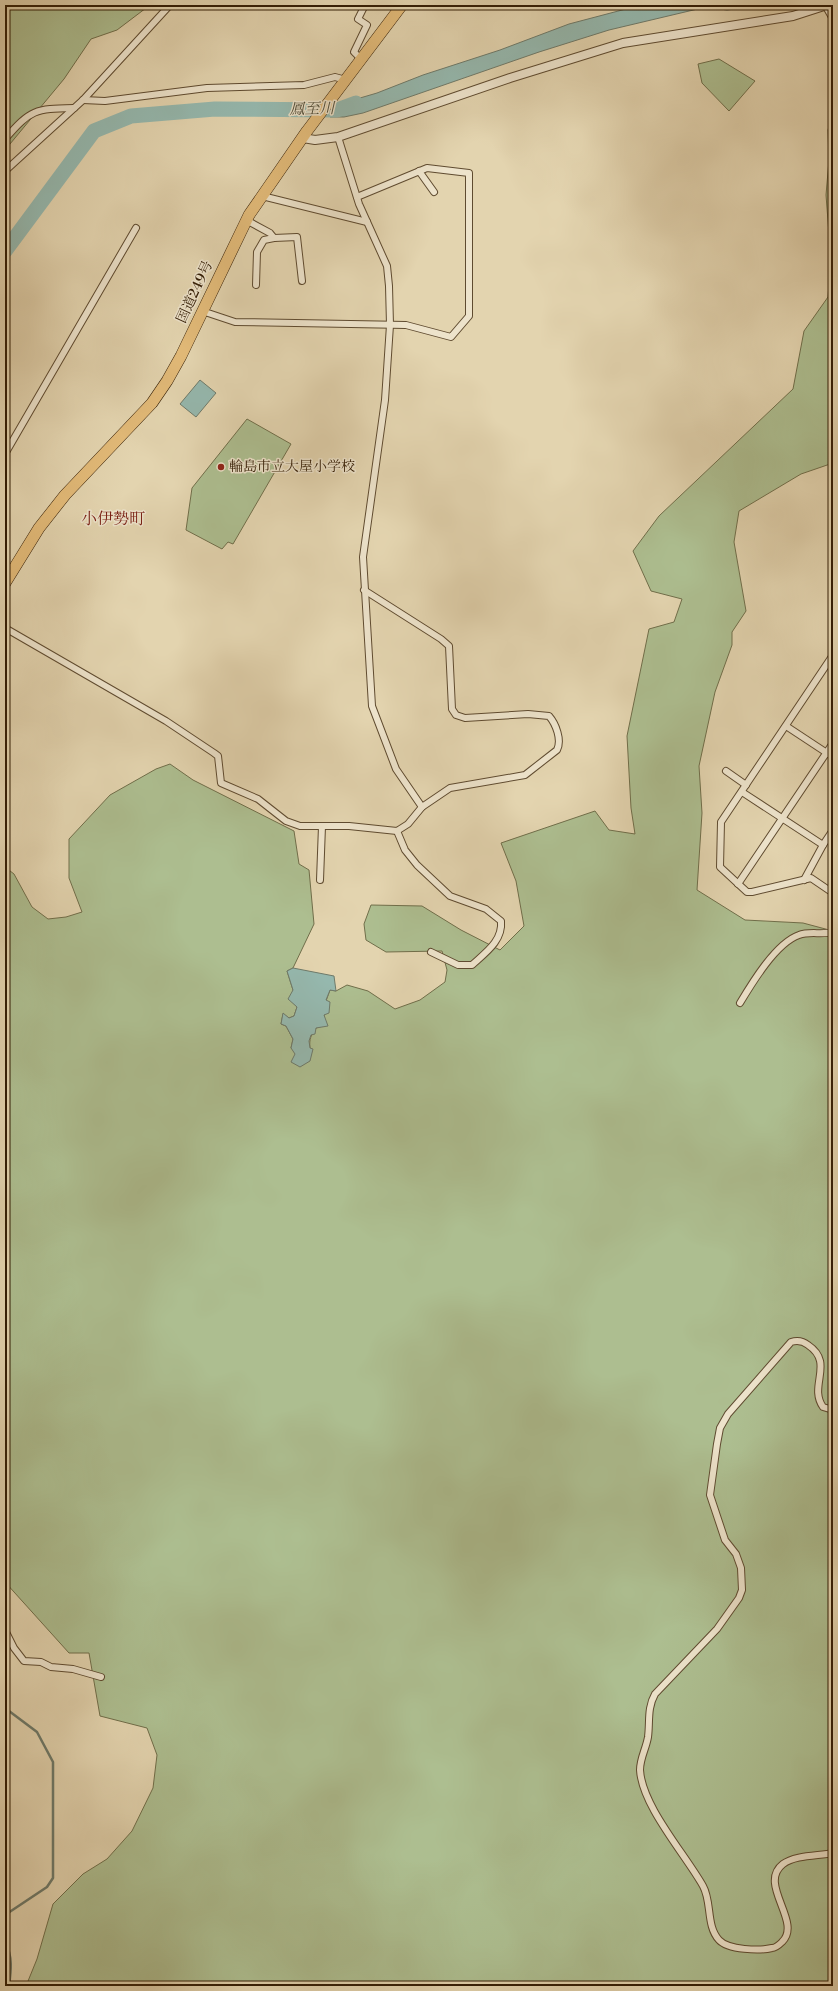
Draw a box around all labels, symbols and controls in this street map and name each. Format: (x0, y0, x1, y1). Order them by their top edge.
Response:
water label: 鳳至川 (289, 99, 337, 119)
street label: 国道249号 (173, 258, 217, 326)
place label: 輪島市立大屋小学校 (229, 458, 355, 476)
marker: 輪島市立大屋小学校 (216, 462, 226, 472)
district label: 小伊勢町 (81, 509, 145, 529)

